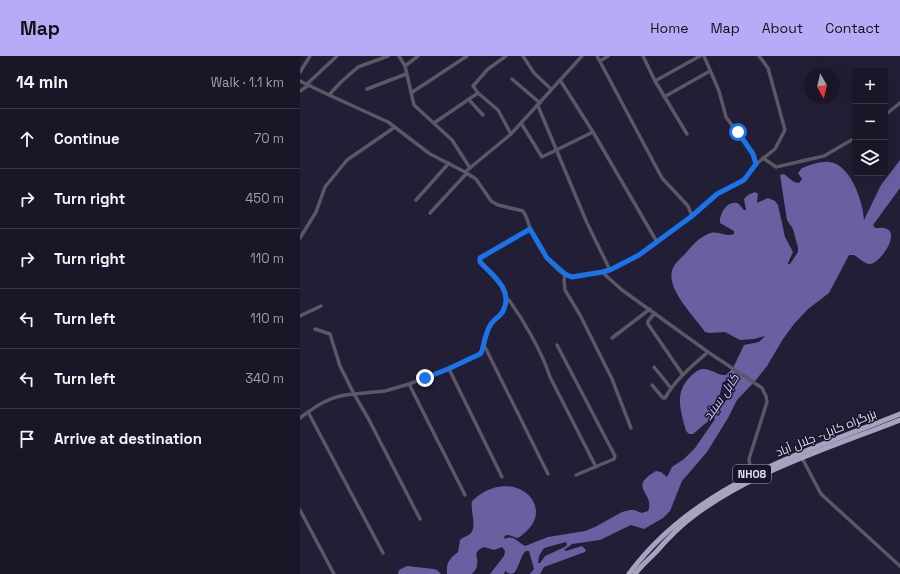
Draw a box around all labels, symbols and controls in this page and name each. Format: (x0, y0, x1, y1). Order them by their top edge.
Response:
text: Map (20, 16, 60, 41)
text: Home (650, 19, 688, 37)
text: Map (710, 19, 740, 37)
text: About (762, 19, 803, 37)
text: Contact (825, 19, 880, 37)
north arrow (804, 68, 840, 104)
map controls (852, 68, 888, 176)
button: + (852, 68, 888, 104)
text: 14 min (16, 71, 68, 93)
text: Walk · 1.1 km (211, 74, 284, 91)
button: − (852, 104, 888, 140)
route start (729, 123, 747, 141)
icon: ahead (16, 128, 38, 150)
text: Continue (54, 129, 120, 148)
text: 70 m (254, 130, 284, 147)
button: layers (852, 140, 888, 176)
icon: right (16, 188, 38, 210)
text: Turn right (54, 189, 125, 208)
text: 450 m (245, 190, 284, 207)
icon: right (16, 248, 38, 270)
text: Turn right (54, 249, 125, 268)
text: 110 m (250, 250, 284, 267)
icon: left (16, 308, 38, 330)
text: Turn left (54, 309, 116, 328)
text: 110 m (250, 310, 284, 327)
icon: left (16, 368, 38, 390)
text: Turn left (54, 369, 116, 388)
route end (416, 369, 434, 387)
water label: کابل سيند (699, 369, 743, 424)
text: 340 m (245, 370, 284, 387)
street label: بزرگراه کابل- جلال آباد (773, 405, 879, 461)
icon: arrive (16, 428, 38, 450)
text: Arrive at destination (54, 429, 202, 448)
road number: NH08 (733, 465, 771, 483)

